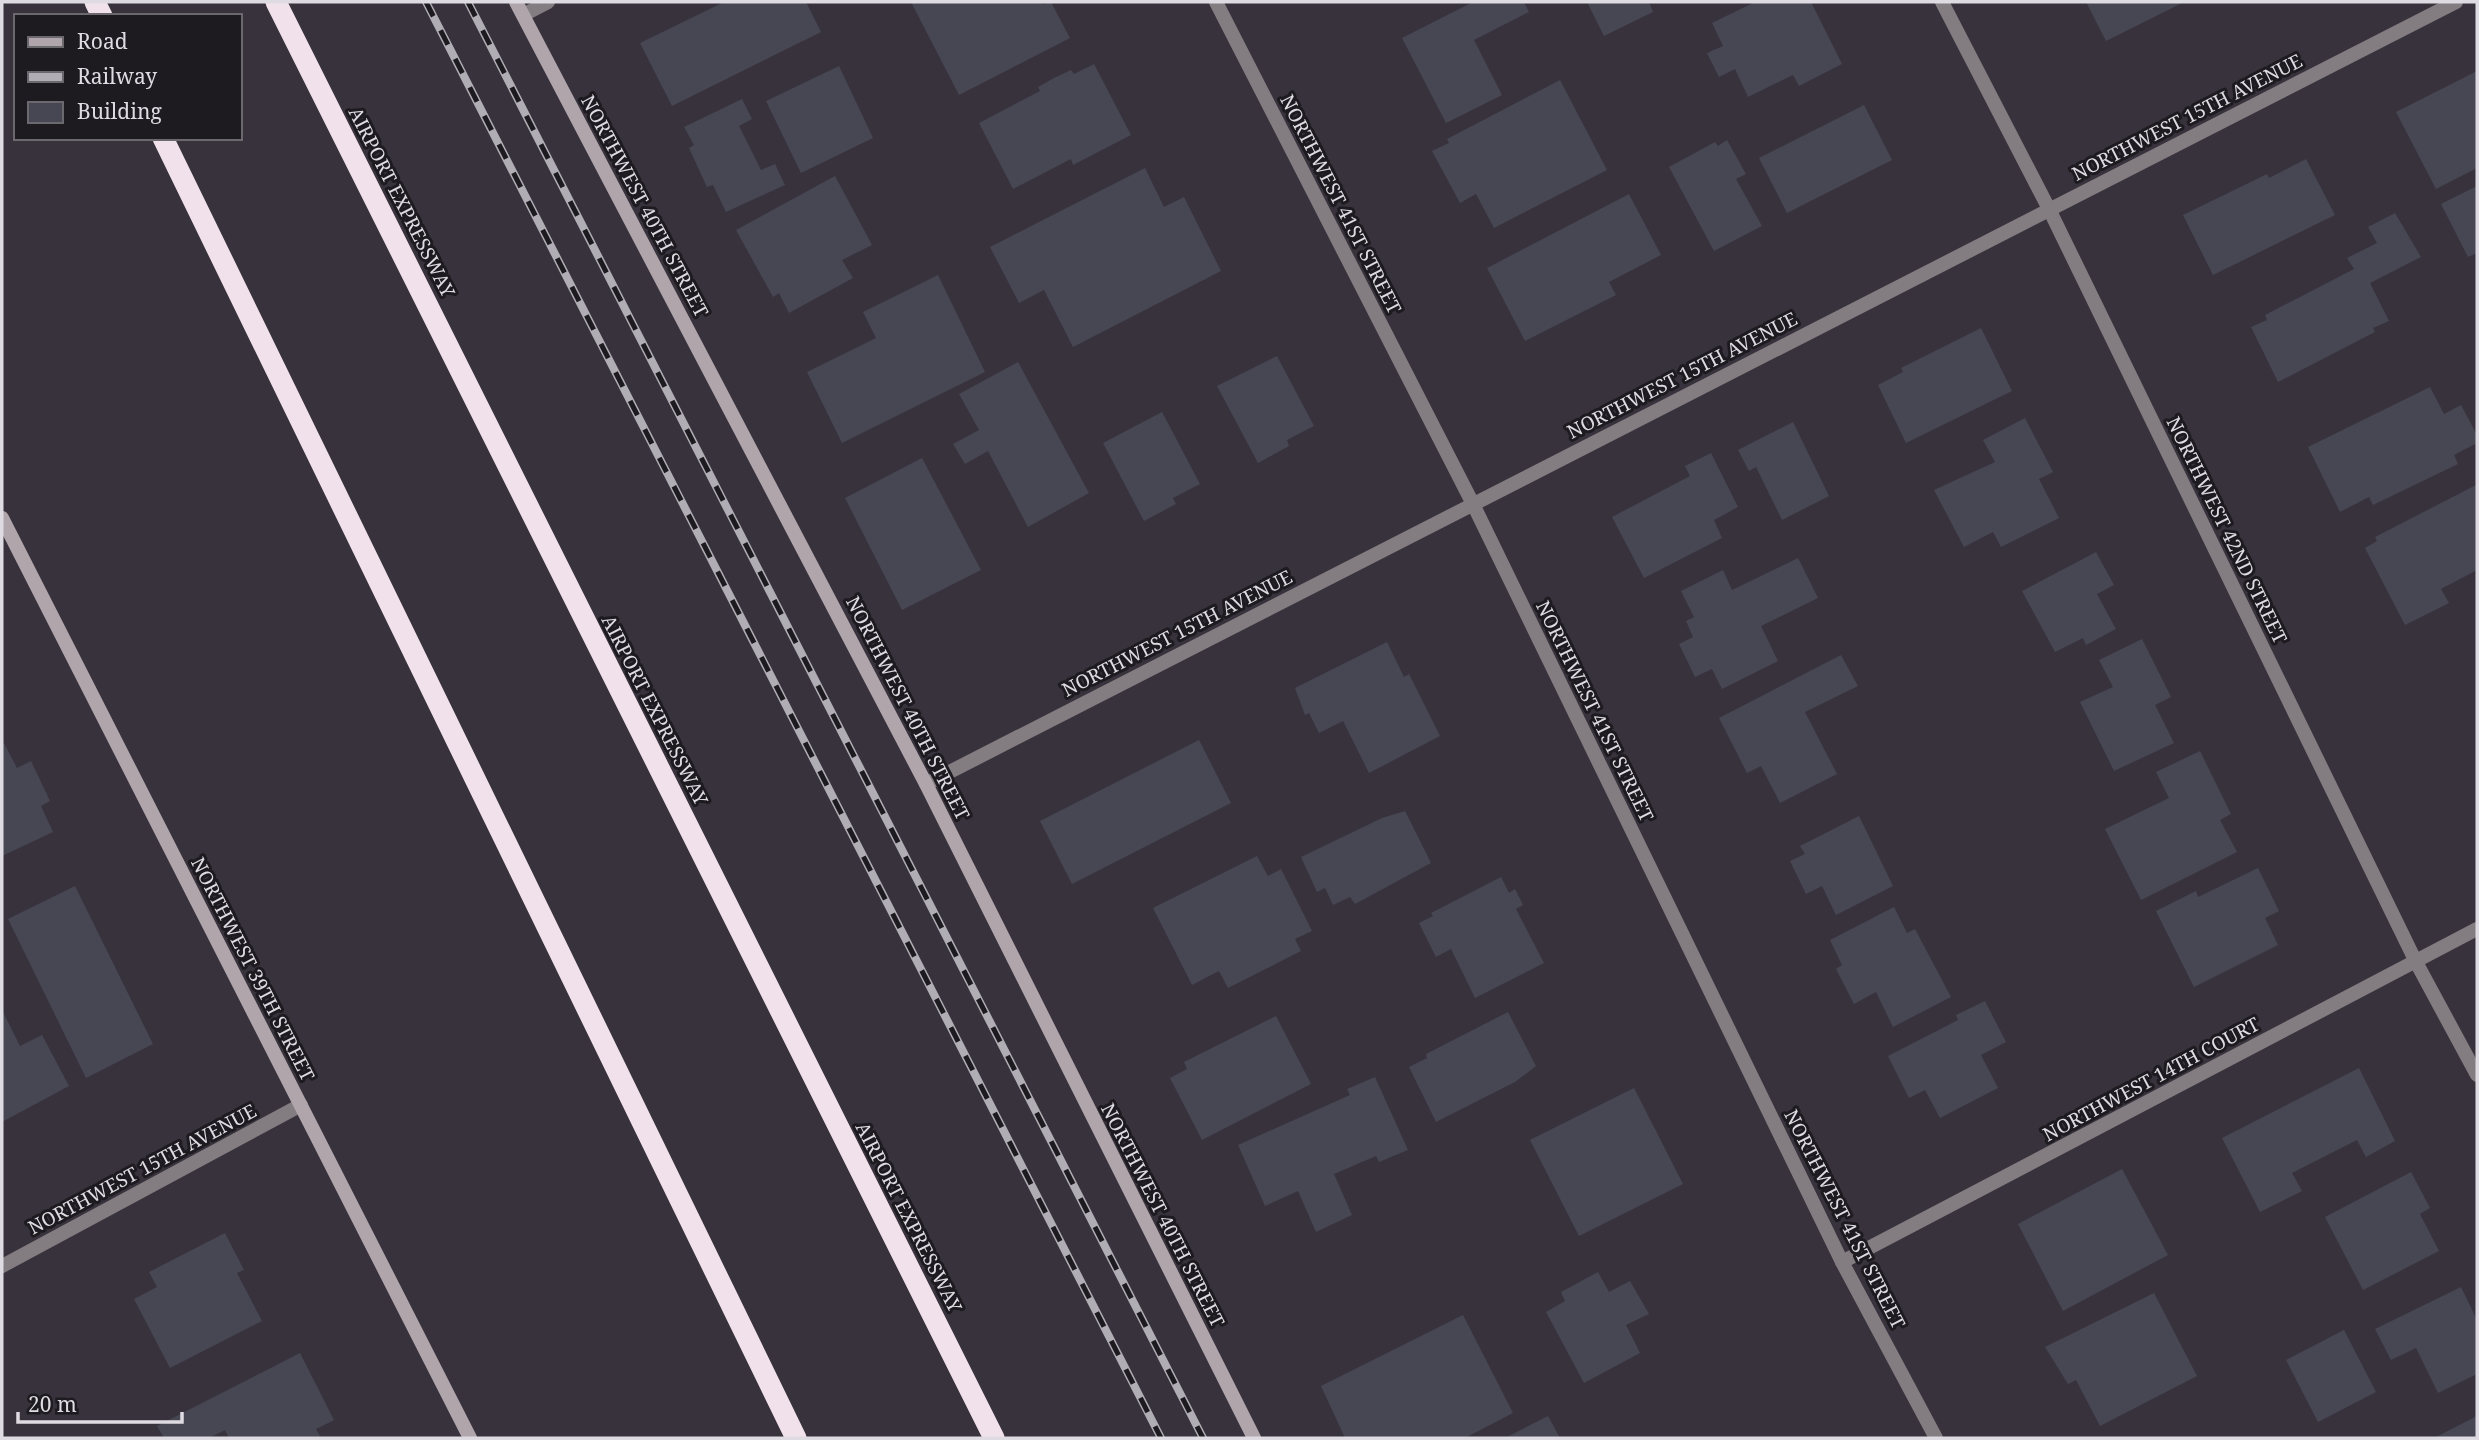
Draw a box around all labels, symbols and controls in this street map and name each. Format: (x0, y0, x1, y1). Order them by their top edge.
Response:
legend (14, 14, 242, 140)
text: Road (77, 27, 128, 55)
street label: NORTHWEST 15TH AVENUE (2067, 47, 2307, 186)
text: Railway (77, 62, 157, 90)
street label: NORTHWEST 40TH STREET (575, 90, 715, 322)
street label: NORTHWEST 41ST STREET (1274, 90, 1408, 318)
text: Building (77, 97, 162, 125)
street label: AIRPORT EXPRESSWAY (343, 103, 461, 302)
street label: NORTHWEST 15TH AVENUE (1562, 305, 1802, 444)
street label: NORTHWEST 42ND STREET (2161, 412, 2294, 648)
street label: NORTHWEST 15TH AVENUE (1057, 563, 1297, 702)
street label: NORTHWEST 40TH STREET (840, 592, 976, 825)
street label: NORTHWEST 41ST STREET (1530, 596, 1660, 826)
street label: AIRPORT EXPRESSWAY (596, 611, 714, 810)
street label: NORTHWEST 39TH STREET (185, 853, 321, 1086)
street label: NORTHWEST 14TH COURT (2038, 1011, 2264, 1147)
street label: NORTHWEST 15TH AVENUE (23, 1098, 261, 1240)
street label: NORTHWEST 40TH STREET (1095, 1099, 1231, 1332)
street label: NORTHWEST 41ST STREET (1778, 1105, 1912, 1333)
street label: AIRPORT EXPRESSWAY (850, 1118, 968, 1317)
scale bar (18, 1380, 182, 1424)
text: 20 m (28, 1390, 77, 1418)

